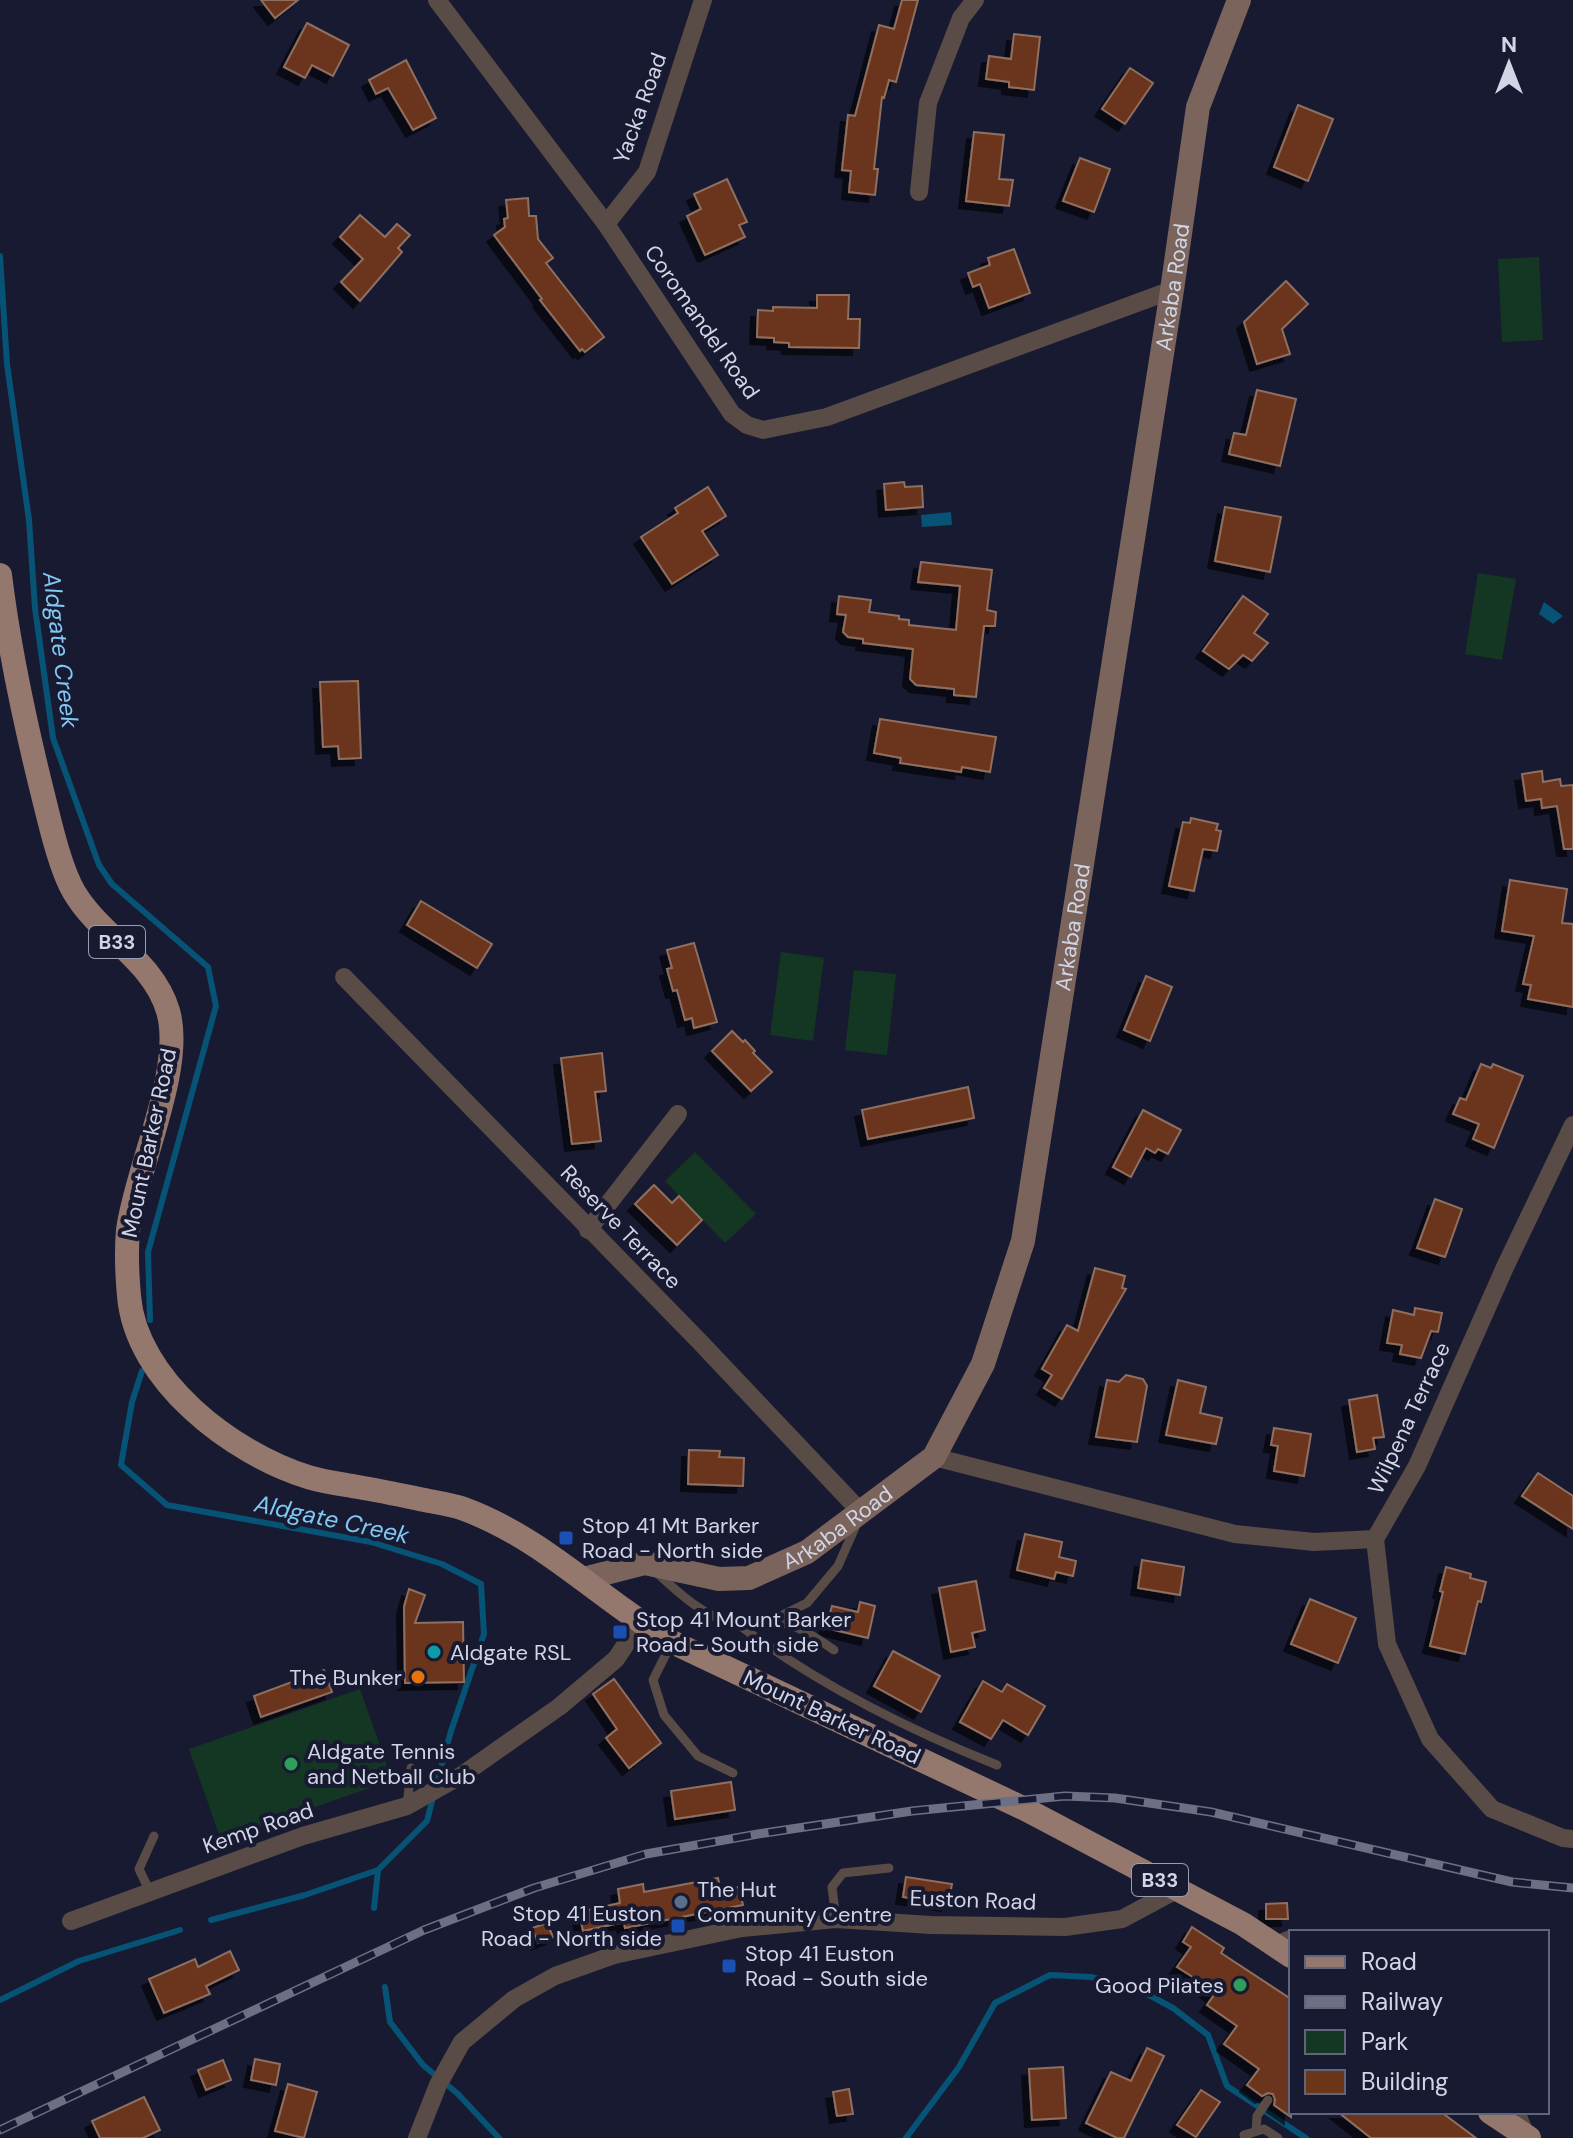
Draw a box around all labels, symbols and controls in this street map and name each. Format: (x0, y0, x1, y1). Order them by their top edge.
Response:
north arrow (1469, 24, 1549, 104)
text: N (1501, 30, 1517, 59)
street label: Yacka Road (607, 49, 673, 167)
street label: Arkaba Road (1148, 221, 1196, 353)
street label: Coromandel Road (638, 239, 766, 405)
water label: Aldgate Creek (36, 569, 86, 731)
street label: Arkaba Road (1048, 861, 1096, 993)
road number: B33 (89, 926, 145, 958)
street label: Mount Barker Road (115, 1046, 183, 1240)
street label: Reserve Terrace (554, 1159, 688, 1295)
street label: Wilpena Terrace (1361, 1337, 1457, 1499)
street label: Arkaba Road (778, 1479, 898, 1576)
water label: Aldgate Creek (251, 1487, 413, 1551)
place label: Stop 41 Mt Barker Road - North side (582, 1511, 763, 1565)
marker: Stop 41 Mt Barker Road - North side (557, 1529, 575, 1547)
place label: Stop 41 Mount Barker Road - South side (636, 1605, 851, 1659)
marker: Stop 41 Mount Barker Road - South side (611, 1623, 629, 1641)
place label: Aldgate RSL (450, 1638, 571, 1667)
marker: Aldgate RSL (425, 1643, 443, 1661)
place label: The Bunker (289, 1663, 402, 1692)
street label: Mount Barker Road (739, 1663, 925, 1771)
marker: The Bunker (409, 1668, 427, 1686)
place label: Aldgate Tennis and Netball Club (307, 1737, 476, 1791)
marker: Aldgate Tennis and Netball Club (282, 1755, 300, 1773)
street label: Kemp Road (199, 1796, 317, 1860)
road number: B33 (1132, 1864, 1188, 1896)
place label: The Hut Community Centre (697, 1875, 892, 1929)
street label: Euston Road (909, 1883, 1037, 1917)
marker: The Hut Community Centre (672, 1893, 690, 1911)
place label: Stop 41 Euston Road - North side (481, 1899, 662, 1953)
marker: Stop 41 Euston Road - North side (669, 1917, 687, 1935)
legend (1289, 1930, 1549, 2114)
place label: Stop 41 Euston Road - South side (745, 1939, 928, 1993)
text: Road (1361, 1946, 1417, 1977)
marker: Stop 41 Euston Road - South side (720, 1957, 738, 1975)
place label: Good Pilates (1095, 1971, 1224, 2000)
marker: Good Pilates (1231, 1976, 1249, 1994)
text: Railway (1361, 1986, 1443, 2017)
text: Park (1361, 2026, 1408, 2057)
text: Building (1361, 2066, 1448, 2097)

